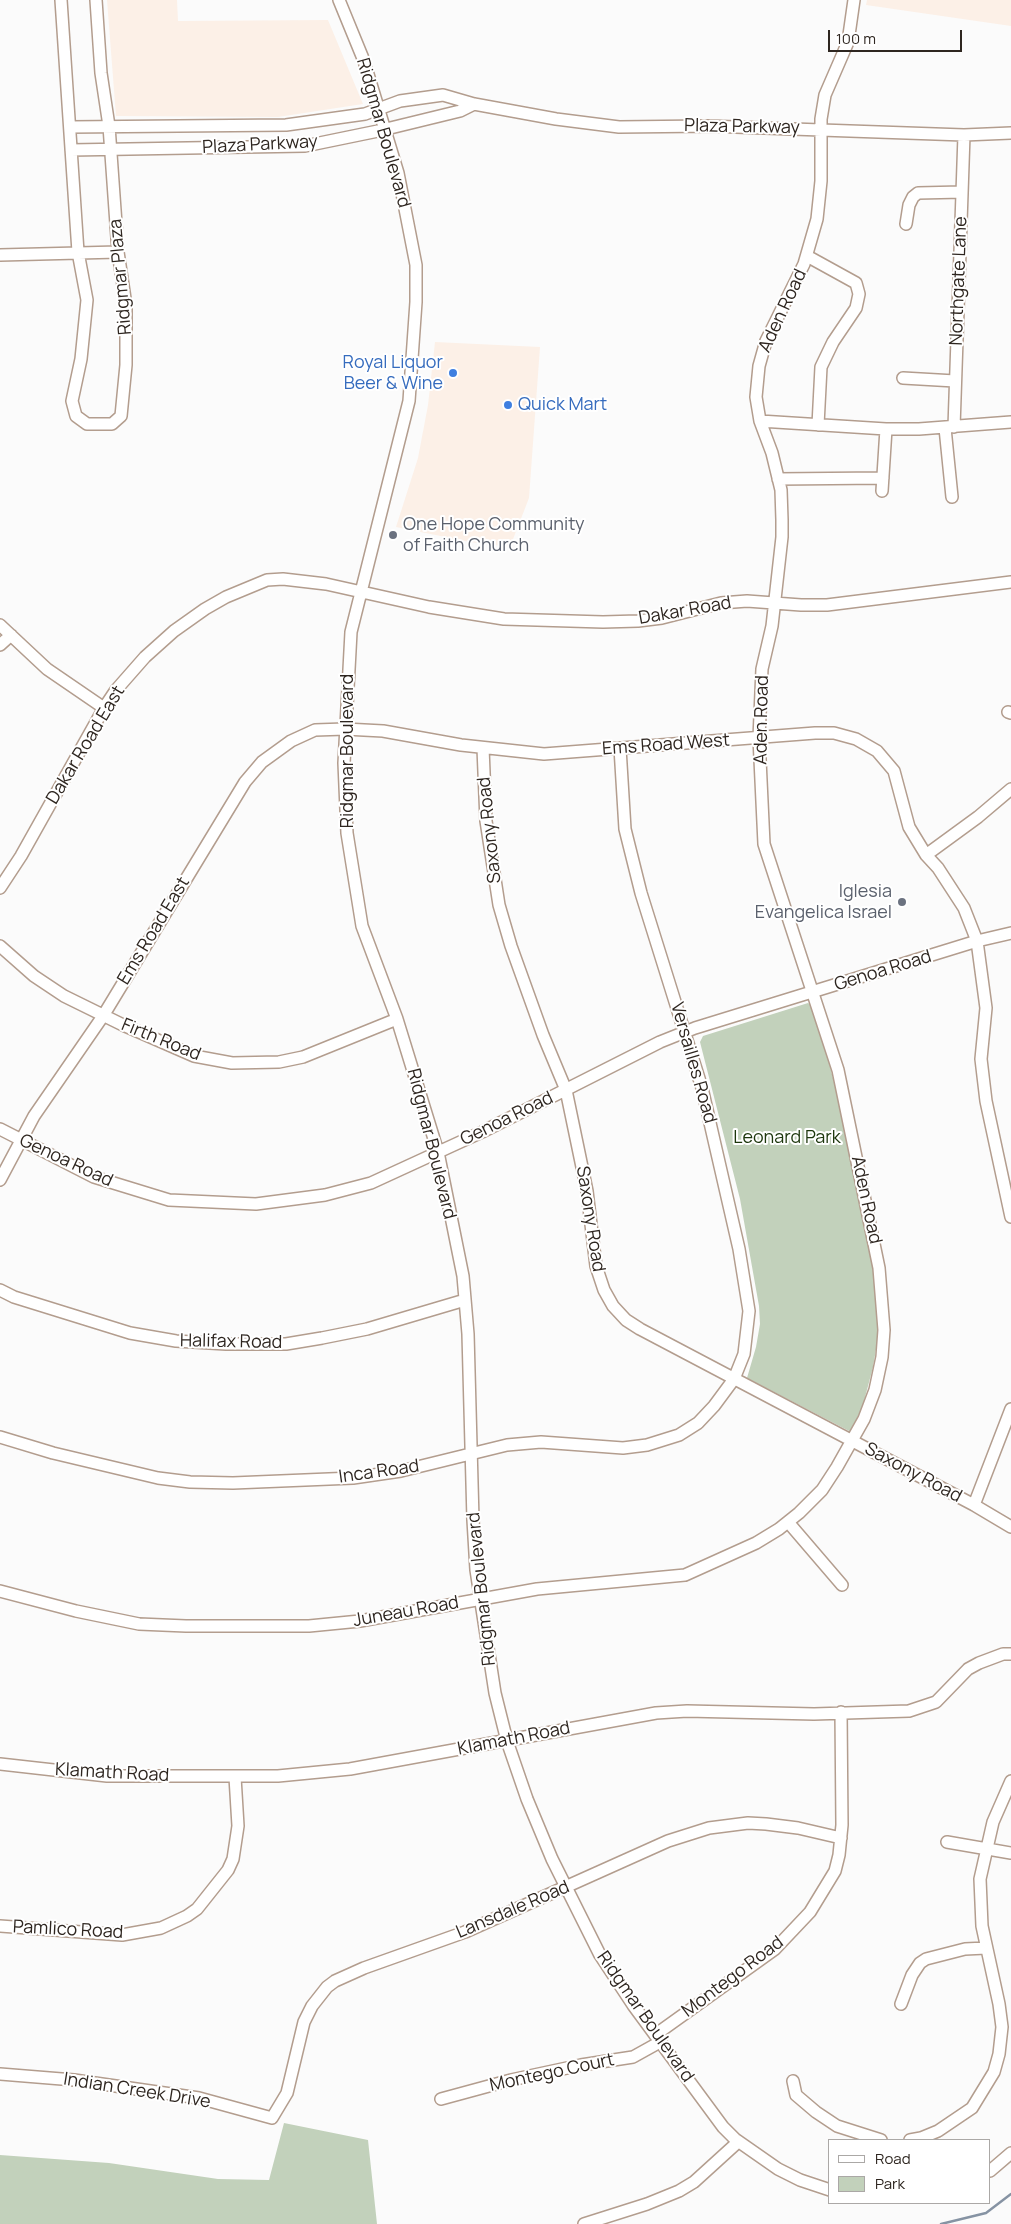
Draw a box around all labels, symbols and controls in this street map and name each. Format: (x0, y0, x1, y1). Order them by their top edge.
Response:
scale bar (831, 20, 965, 52)
text: 100 m (836, 28, 876, 49)
street label: Ridgmar Boulevard (351, 56, 415, 210)
street label: Plaza Parkway (684, 115, 800, 139)
street label: Plaza Parkway (202, 131, 318, 159)
street label: Northgate Lane (946, 216, 972, 346)
street label: Ridgmar Plaza (105, 218, 137, 336)
street label: Aden Road (754, 266, 812, 356)
place label: Royal Liquor Beer & Wine (343, 352, 443, 394)
marker: Royal Liquor Beer & Wine (447, 367, 459, 379)
place label: Quick Mart (518, 394, 607, 416)
marker: Quick Mart (502, 399, 514, 411)
place label: One Hope Community of Faith Church (403, 514, 585, 556)
marker: One Hope Community of Faith Church (387, 529, 399, 541)
street label: Dakar Road (637, 592, 733, 630)
street label: Ridgmar Boulevard (337, 674, 359, 828)
street label: Aden Road (750, 675, 774, 765)
street label: Dakar Road East (42, 682, 130, 808)
street label: Ems Road West (602, 730, 730, 760)
street label: Saxony Road (474, 776, 506, 884)
street label: Ems Road East (113, 873, 195, 989)
place label: Iglesia Evangelica Israel (755, 881, 892, 924)
marker: Iglesia Evangelica Israel (896, 896, 908, 908)
street label: Genoa Road (832, 946, 934, 996)
street label: Versailles Road (665, 1000, 721, 1126)
street label: Firth Road (118, 1014, 204, 1066)
street label: Ridgmar Boulevard (402, 1066, 460, 1222)
street label: Genoa Road (457, 1087, 557, 1151)
park label: Leonard Park (733, 1127, 841, 1149)
street label: Genoa Road (16, 1130, 116, 1192)
street label: Aden Road (846, 1154, 886, 1246)
street label: Saxony Road (571, 1164, 609, 1274)
street label: Halifax Road (180, 1330, 282, 1354)
street label: Saxony Road (861, 1438, 965, 1508)
street label: Inca Road (337, 1456, 421, 1488)
street label: Ridgmar Boulevard (463, 1511, 501, 1667)
street label: Juneau Road (351, 1592, 461, 1632)
street label: Klamath Road (456, 1717, 572, 1761)
street label: Klamath Road (54, 1759, 170, 1787)
street label: Lansdale Road (453, 1876, 573, 1944)
street label: Pamlico Road (12, 1916, 124, 1944)
street label: Montego Road (678, 1932, 788, 2022)
street label: Ridgmar Boulevard (592, 1948, 698, 2086)
street label: Montego Court (488, 2049, 616, 2097)
street label: Indian Creek Drive (62, 2069, 212, 2113)
legend (828, 2139, 991, 2204)
text: Road (875, 2148, 911, 2169)
text: Park (875, 2173, 905, 2194)

